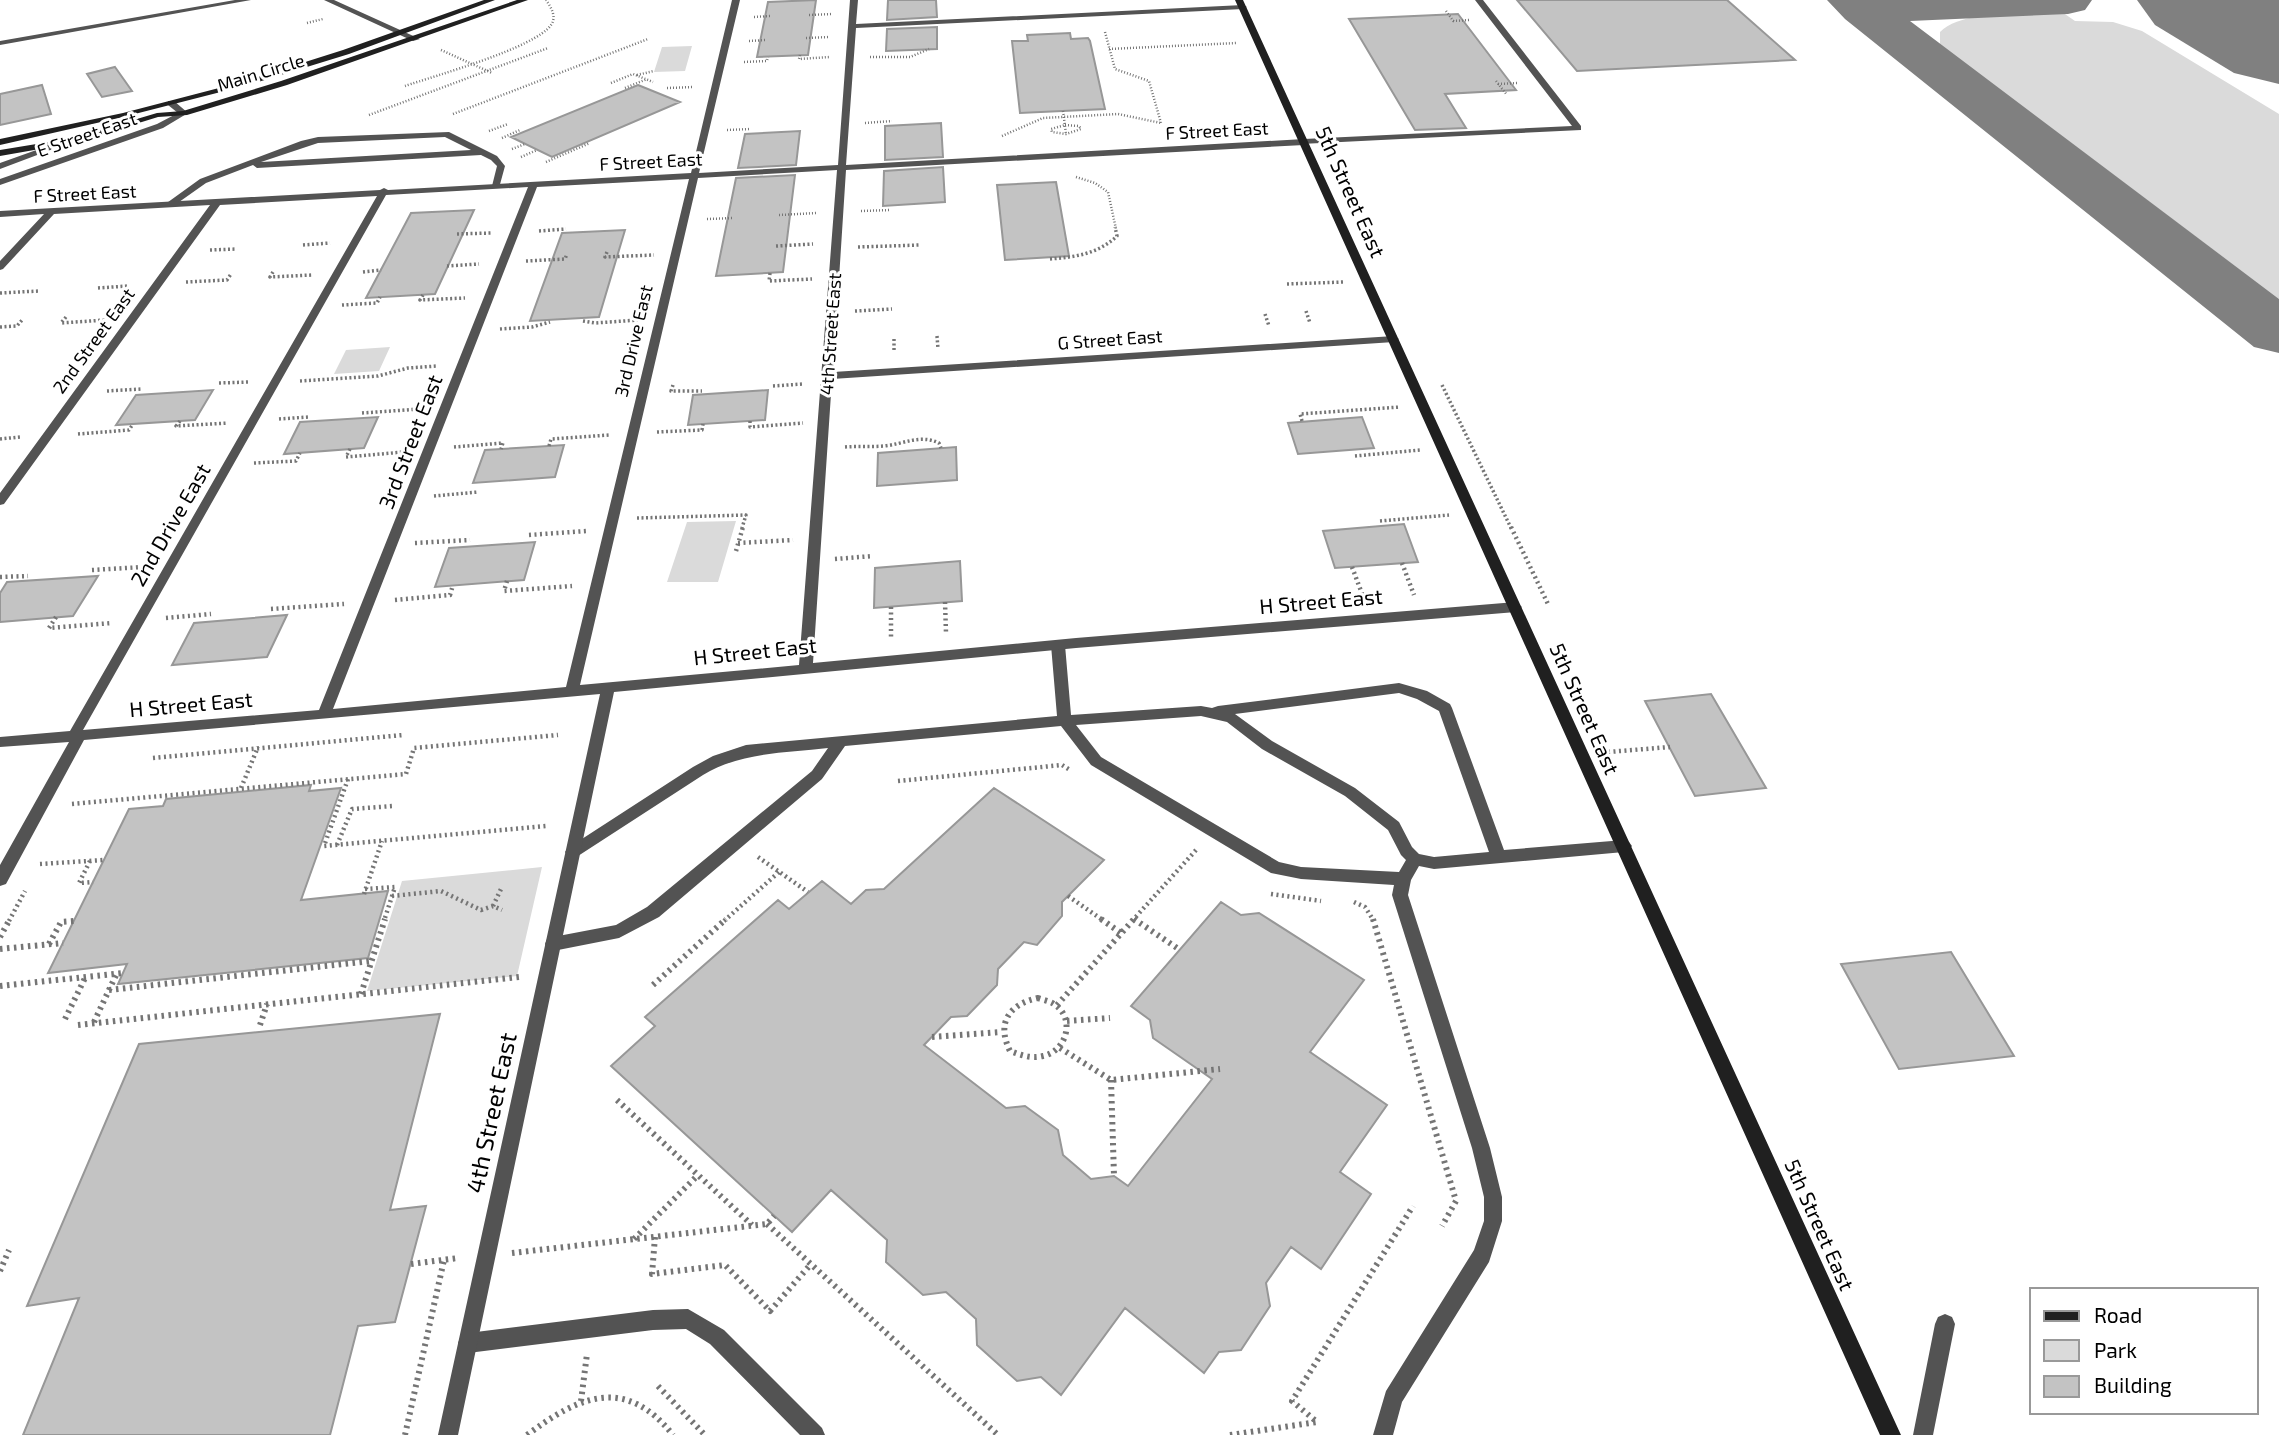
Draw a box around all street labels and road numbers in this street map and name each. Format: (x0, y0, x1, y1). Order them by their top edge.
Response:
street label: Main Circle (214, 48, 307, 96)
street label: E Street East (34, 107, 140, 161)
street label: F Street East (1165, 116, 1269, 144)
street label: 5th Street East (1311, 122, 1391, 261)
street label: F Street East (599, 147, 703, 175)
street label: F Street East (33, 179, 137, 207)
street label: 4th Street East (815, 272, 845, 396)
street label: 2nd Street East (48, 283, 139, 397)
street label: 3rd Drive East (609, 283, 657, 399)
street label: G Street East (1057, 324, 1163, 354)
street label: 3rd Street East (373, 371, 447, 512)
street label: 2nd Drive East (125, 459, 215, 590)
street label: H Street East (1258, 583, 1384, 618)
street label: H Street East (692, 632, 818, 669)
street label: 5th Street East (1545, 639, 1625, 778)
street label: H Street East (128, 686, 254, 721)
street label: 4th Street East (459, 1030, 522, 1196)
street label: 5th Street East (1780, 1155, 1860, 1294)

